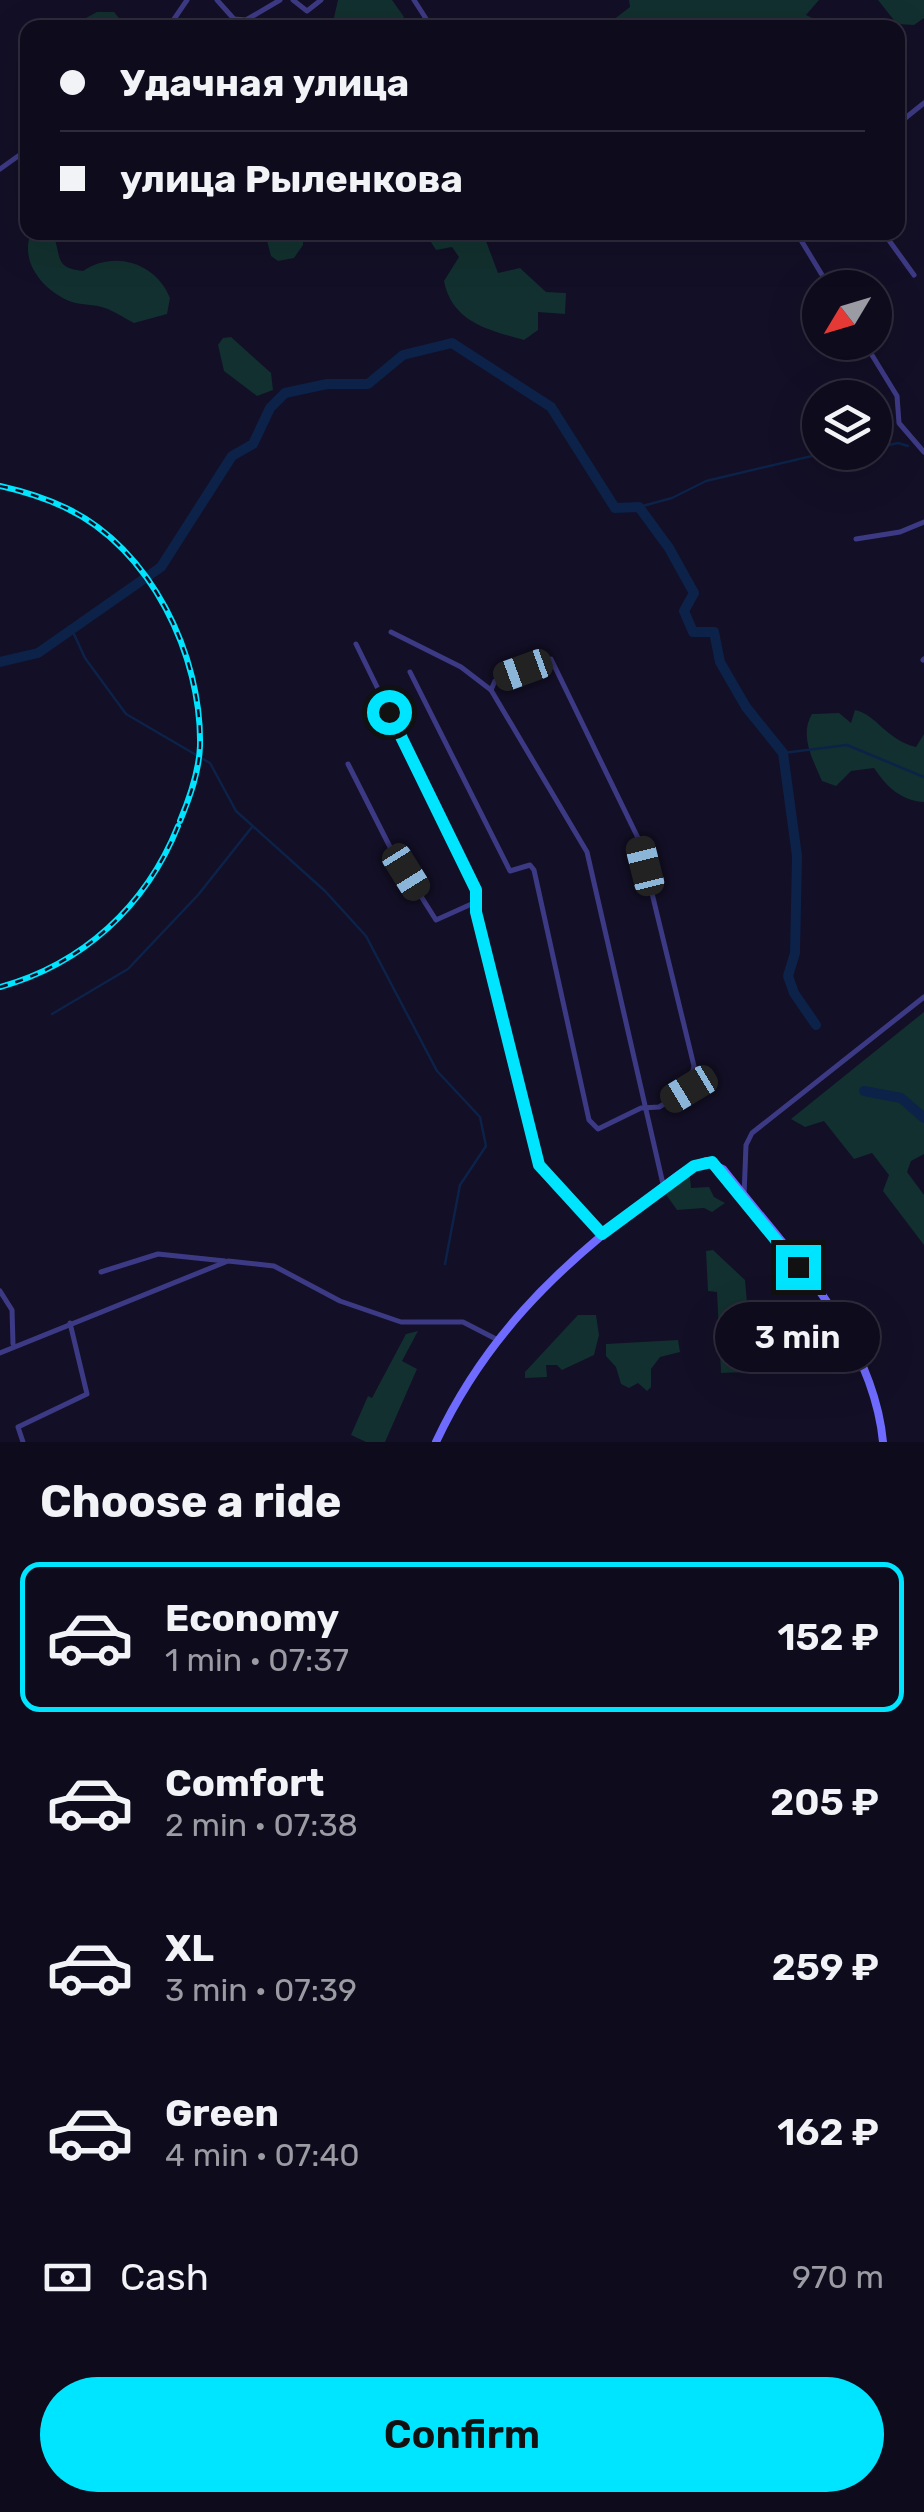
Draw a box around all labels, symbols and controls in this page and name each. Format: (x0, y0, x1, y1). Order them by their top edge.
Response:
text: Удачная улица (120, 60, 409, 106)
text: улица Рыленкова (120, 156, 463, 202)
north arrow (802, 270, 892, 360)
map controls (802, 270, 892, 470)
button: layers (802, 380, 892, 470)
car (490, 646, 556, 694)
route start (367, 690, 412, 735)
car (623, 833, 667, 899)
car (377, 839, 435, 905)
car (656, 1061, 722, 1117)
route end (776, 1245, 821, 1290)
callout: 3 min (716, 1302, 880, 1372)
text: 3 min (755, 1318, 840, 1356)
text: Choose a ride (40, 1475, 342, 1528)
icon: car (45, 1592, 135, 1682)
text: Economy (165, 1595, 339, 1641)
text: 152 ₽ (777, 1614, 879, 1660)
text: 1 min · 07:37 (165, 1641, 349, 1679)
icon: car (45, 1757, 135, 1847)
text: Comfort (165, 1760, 324, 1806)
text: 205 ₽ (770, 1779, 879, 1825)
text: 2 min · 07:38 (165, 1806, 358, 1844)
icon: car (45, 1922, 135, 2012)
text: XL (165, 1925, 214, 1971)
text: 259 ₽ (772, 1944, 879, 1990)
text: 3 min · 07:39 (165, 1971, 357, 2009)
icon: car (45, 2087, 135, 2177)
text: Green (165, 2090, 279, 2136)
text: 162 ₽ (777, 2109, 879, 2155)
text: 4 min · 07:40 (165, 2136, 360, 2174)
icon: cash (40, 2250, 95, 2305)
text: Cash (120, 2254, 209, 2300)
text: 970 m (792, 2258, 884, 2296)
button: Confirm (40, 2377, 884, 2492)

